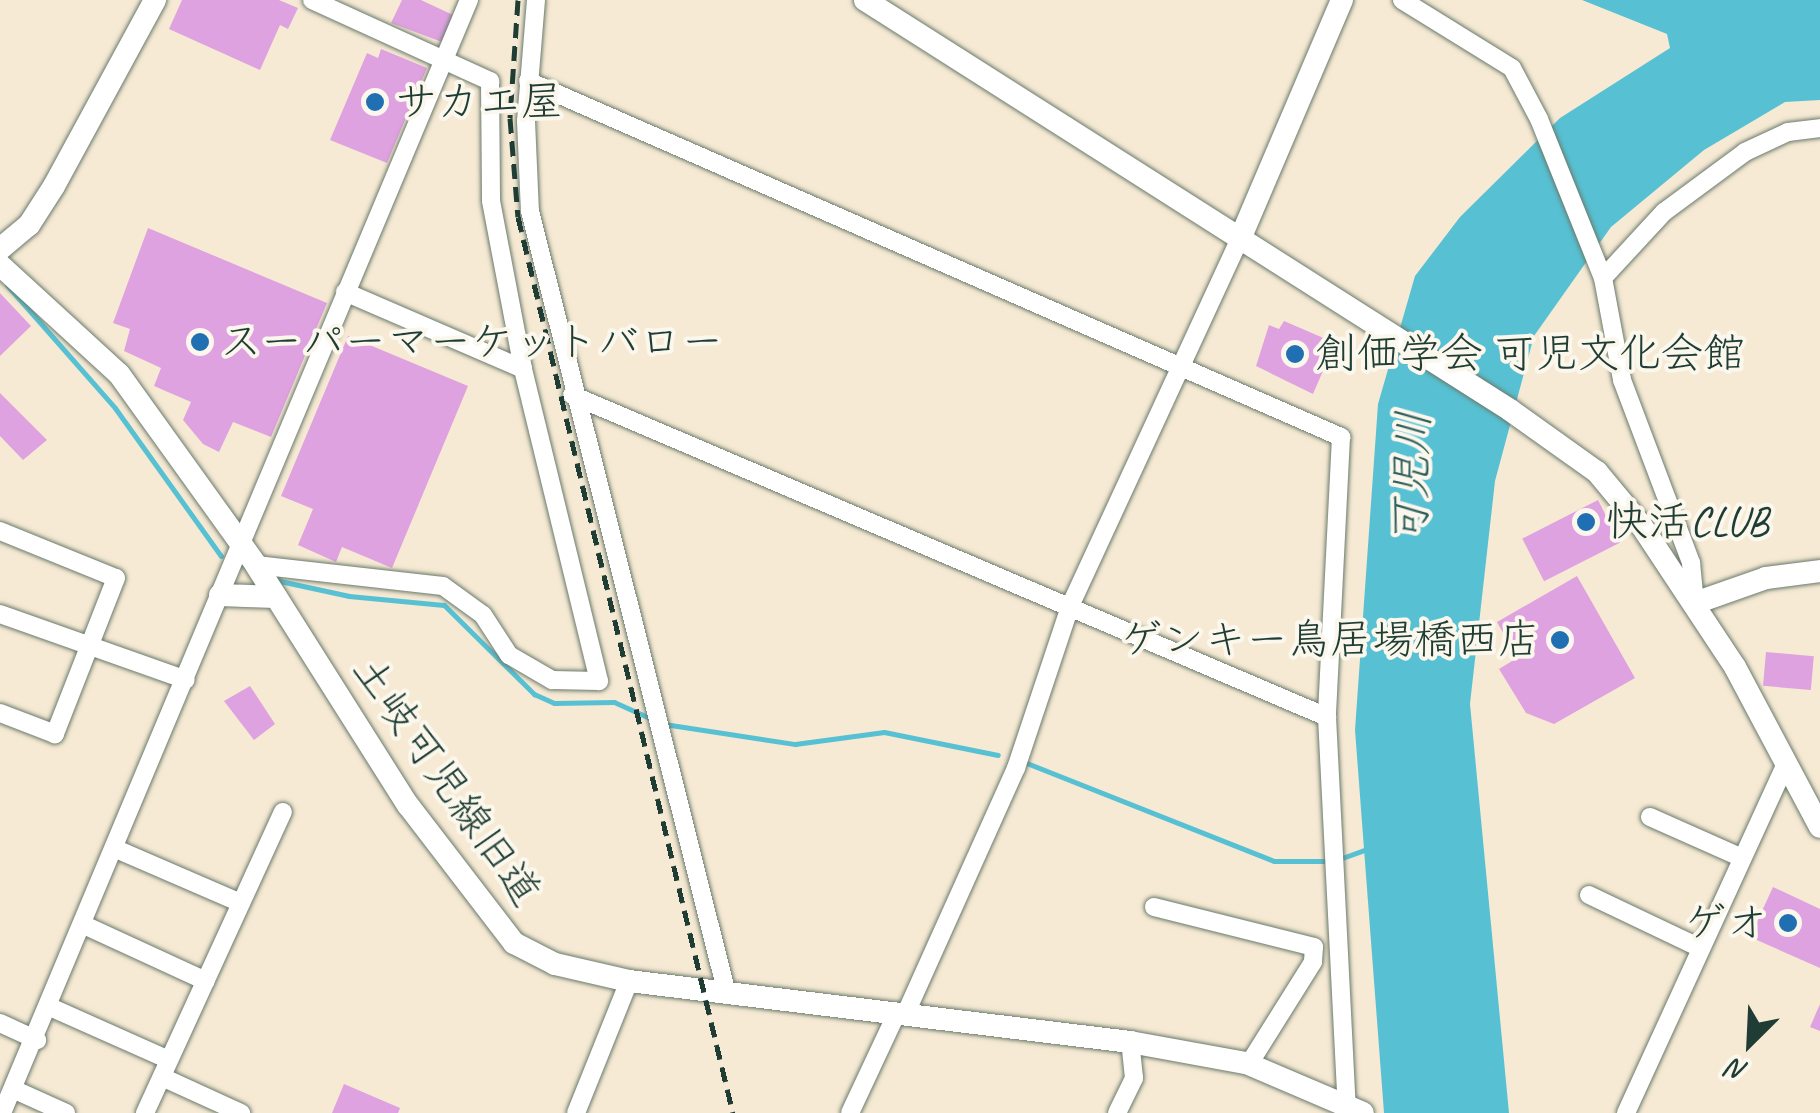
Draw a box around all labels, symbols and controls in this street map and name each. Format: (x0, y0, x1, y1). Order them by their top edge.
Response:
place label: サカエ屋 (395, 77, 563, 127)
marker: サカエ屋 (364, 91, 386, 113)
place label: スーパーマーケットバロー (220, 317, 722, 367)
place label: 創価学会 可児文化会館 (1315, 329, 1745, 379)
marker: スーパーマーケットバロー (189, 331, 211, 353)
marker: 創価学会 可児文化会館 (1284, 343, 1306, 365)
water label: 可児川 (1383, 410, 1441, 546)
place label: 快活CLUB (1606, 497, 1768, 547)
marker: 快活CLUB (1575, 511, 1597, 533)
place label: ゲンキー鳥居場橋西店 (1120, 615, 1540, 665)
marker: ゲンキー鳥居場橋西店 (1549, 629, 1571, 651)
street label: 土岐可児線旧道 (341, 646, 551, 916)
place label: ゲオ (1684, 898, 1768, 948)
marker: ゲオ (1777, 912, 1799, 934)
north arrow (1700, 993, 1800, 1093)
text: N (1723, 1051, 1753, 1090)

